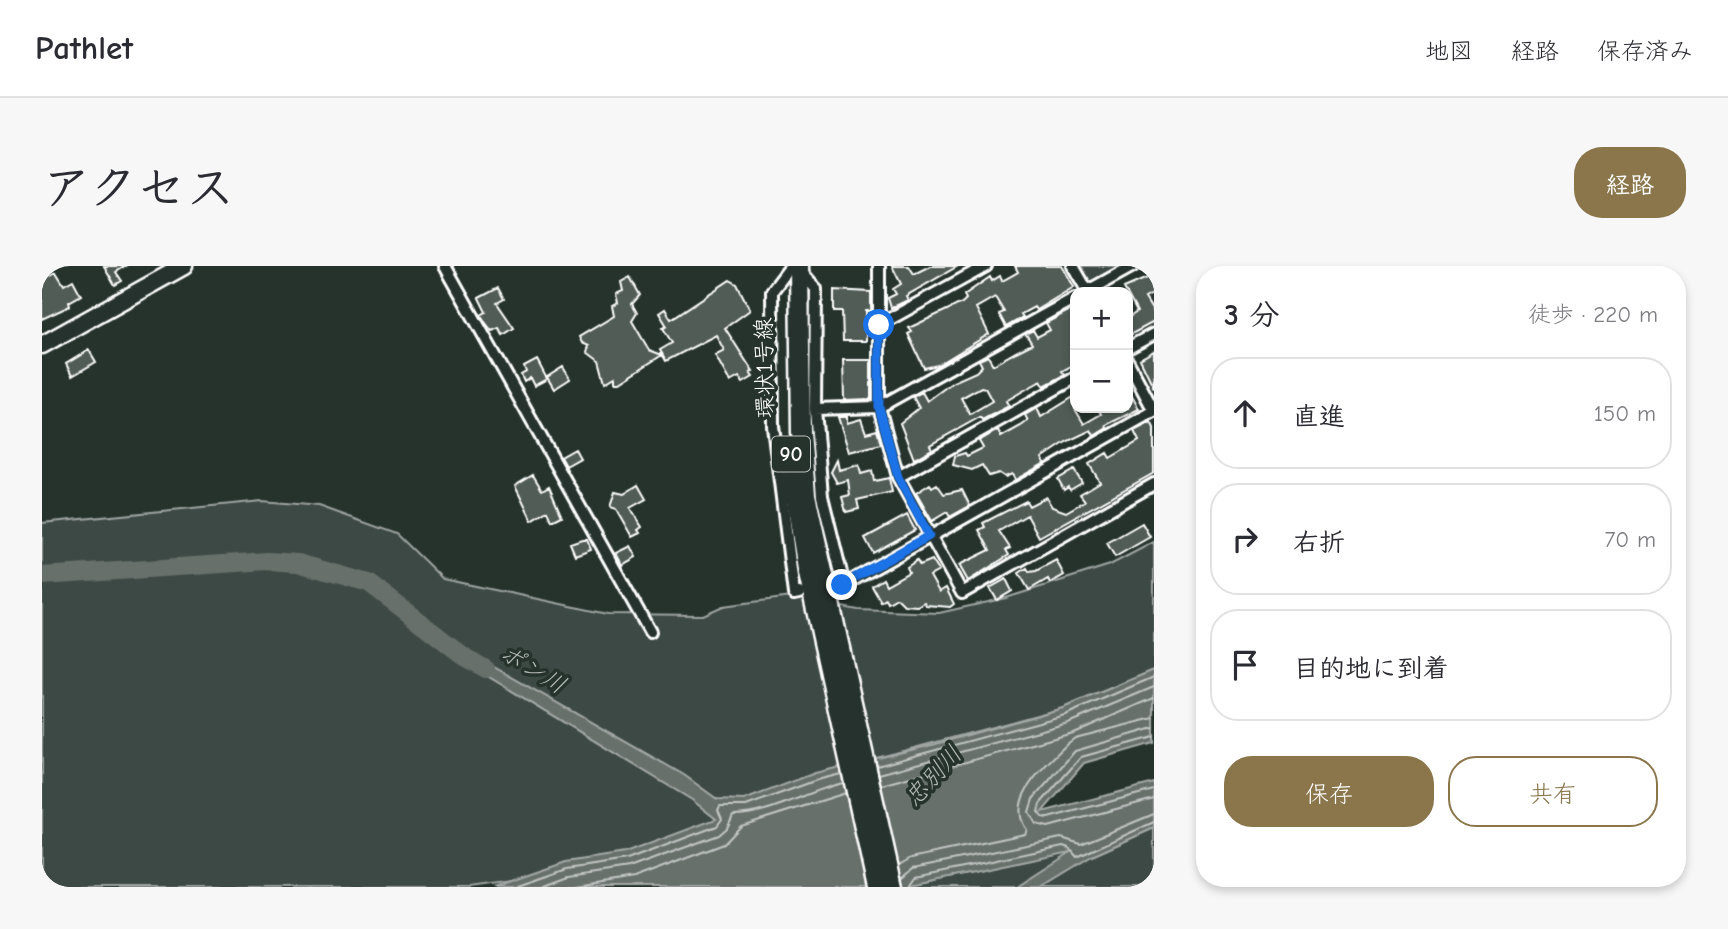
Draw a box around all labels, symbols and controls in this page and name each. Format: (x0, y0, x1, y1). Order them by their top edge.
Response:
text: Pathlet (35, 29, 133, 67)
text: 地図 (1425, 37, 1473, 65)
text: 経路 (1511, 37, 1559, 65)
text: 保存済み (1597, 37, 1693, 65)
button: 経路 (1574, 147, 1686, 218)
text: アクセス (42, 160, 235, 216)
map controls (1070, 287, 1133, 413)
button: + (1070, 287, 1133, 350)
text: 3 分 (1224, 298, 1279, 333)
text: 徒歩 · 220 m (1528, 301, 1658, 328)
route start (863, 309, 894, 340)
street label: 環状1号線 (750, 317, 779, 419)
button: − (1070, 350, 1133, 413)
icon: ahead (1226, 394, 1264, 432)
text: 150 m (1594, 400, 1656, 427)
text: 直進 (1293, 402, 1345, 432)
road number: 90 (772, 436, 810, 472)
icon: right (1226, 520, 1264, 558)
text: 70 m (1604, 526, 1656, 553)
text: 右折 (1293, 528, 1345, 558)
route end (826, 569, 857, 600)
water label: ポン川 (495, 638, 571, 700)
icon: arrive (1226, 646, 1264, 684)
text: 目的地に到着 (1293, 654, 1449, 684)
water label: 忠別川 (899, 740, 967, 812)
button: 保存 (1224, 756, 1434, 827)
button: 共有 (1448, 756, 1658, 827)

